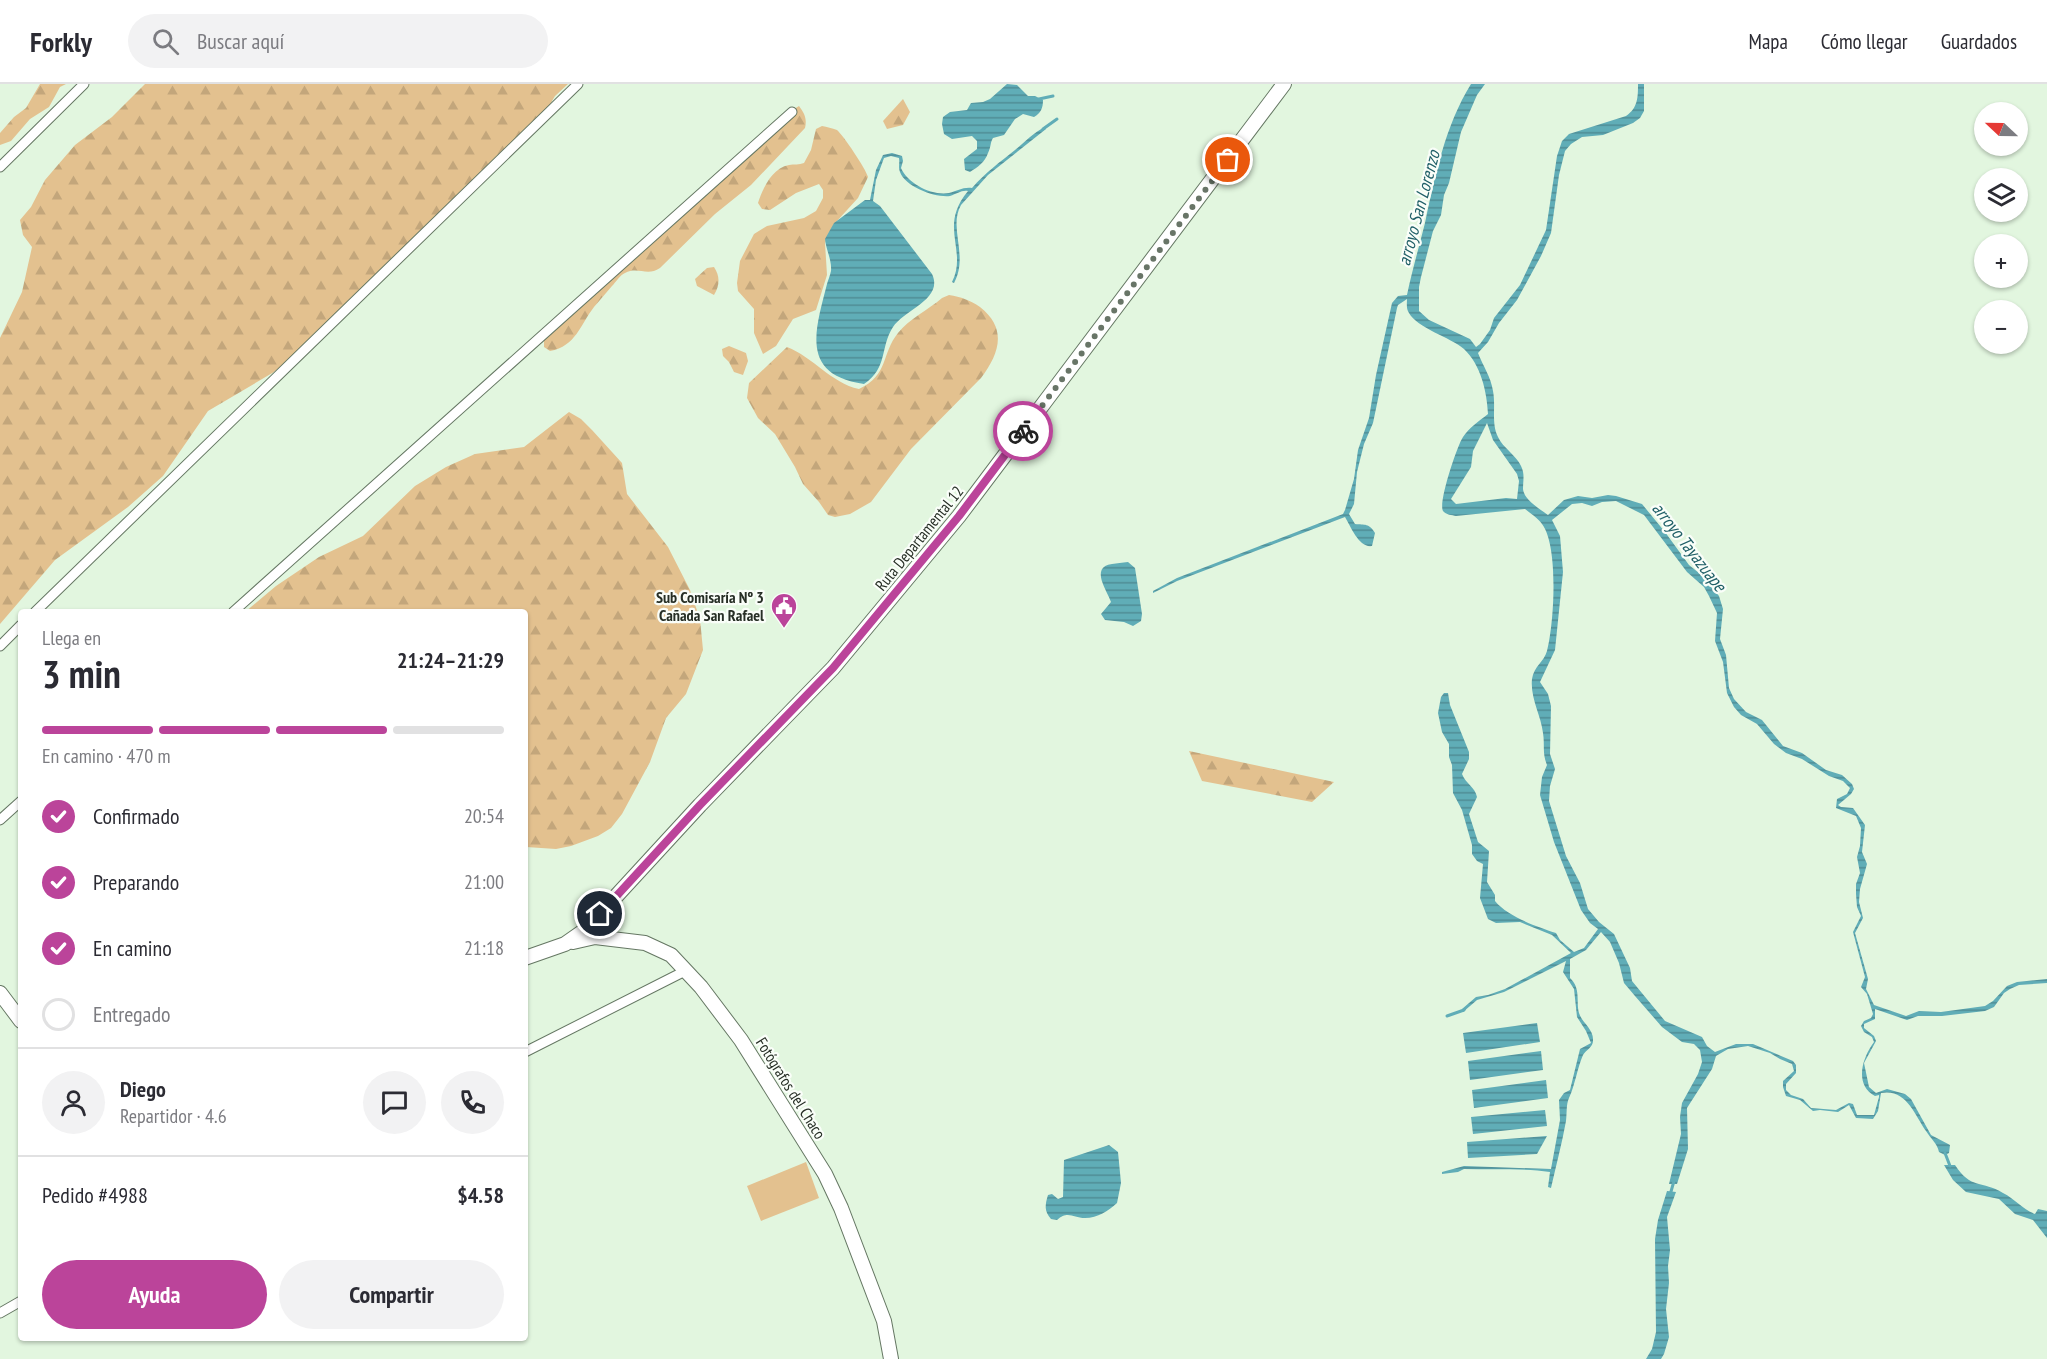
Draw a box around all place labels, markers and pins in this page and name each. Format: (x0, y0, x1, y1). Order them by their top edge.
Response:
pin (1202, 134, 1253, 185)
place label: Sub Comisaría Nº 3 Cañada San Rafael (656, 587, 764, 625)
public building icon: Sub Comisaría Nº 3 Cañada San Rafael (769, 591, 799, 629)
pin (574, 888, 625, 939)

